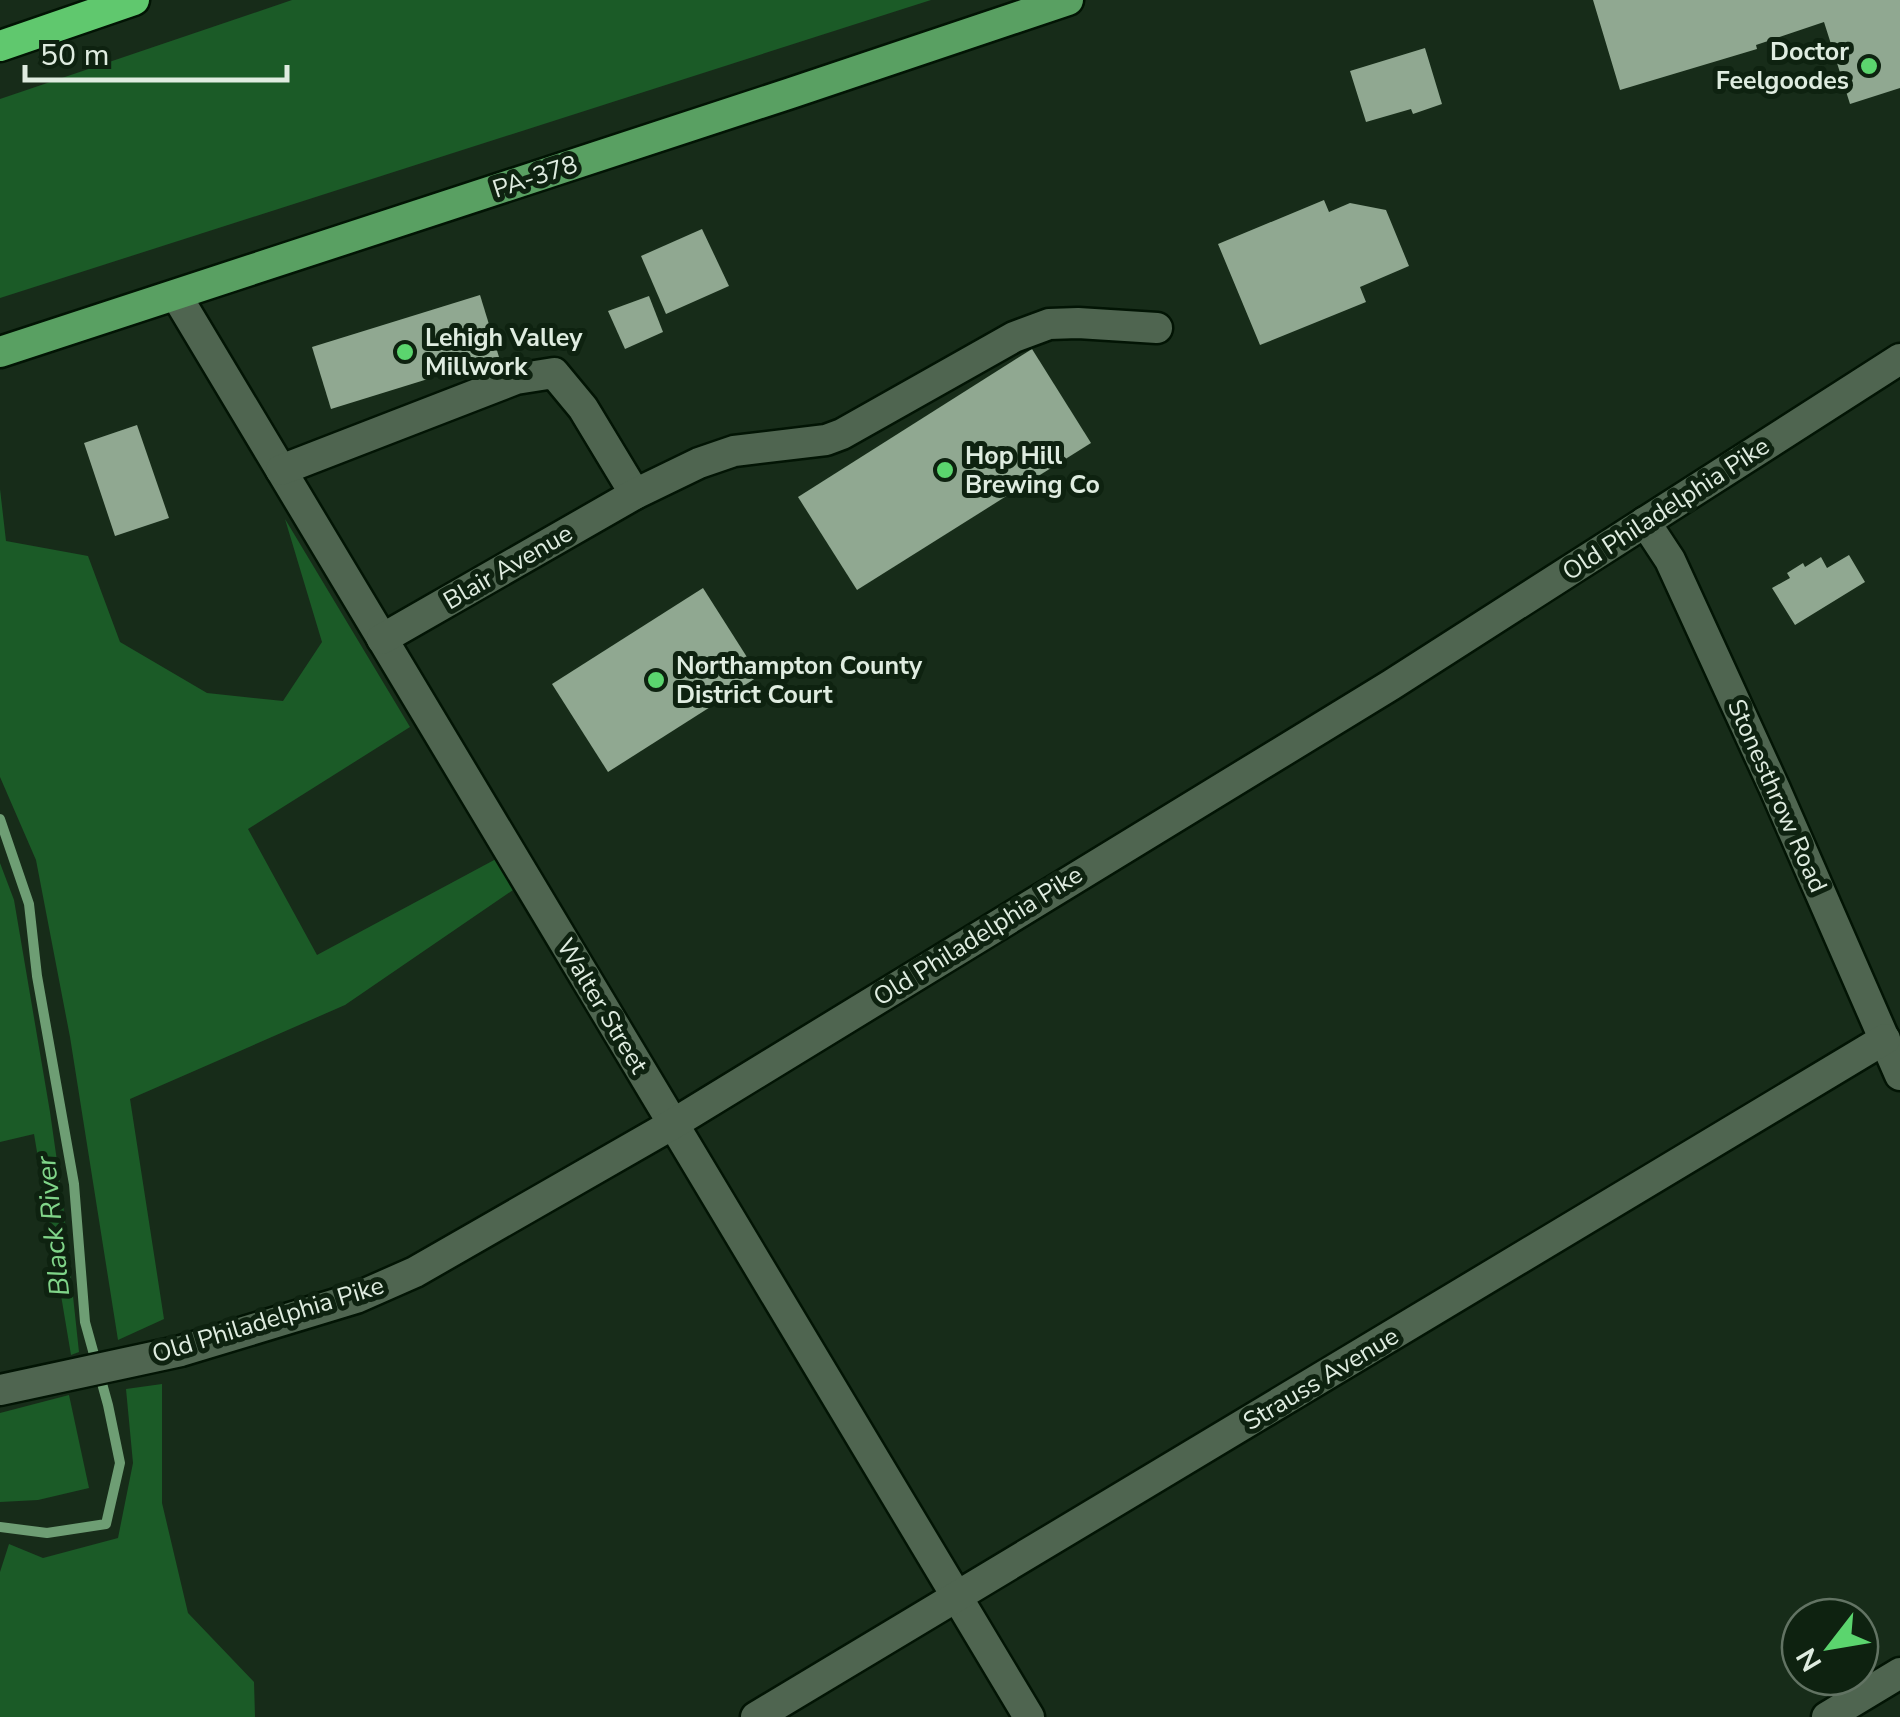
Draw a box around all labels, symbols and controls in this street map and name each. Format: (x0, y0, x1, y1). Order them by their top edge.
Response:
scale bar (25, 20, 288, 82)
text: 50 m (40, 35, 109, 76)
place label: Doctor Feelgoodes (1716, 35, 1849, 98)
marker: Doctor Feelgoodes (1858, 55, 1880, 77)
street label: PA-378 (488, 147, 582, 207)
place label: Lehigh Valley Millwork (425, 321, 583, 384)
marker: Lehigh Valley Millwork (394, 341, 416, 363)
street label: Old Philadelphia Pike (1556, 429, 1776, 589)
place label: Hop Hill Brewing Co (965, 439, 1100, 502)
marker: Hop Hill Brewing Co (934, 459, 956, 481)
street label: Blair Avenue (437, 516, 579, 618)
place label: Northampton County District Court (676, 649, 923, 712)
marker: Northampton County District Court (645, 669, 667, 691)
street label: Stonesthrow Road (1719, 694, 1835, 898)
street label: Old Philadelphia Pike (867, 858, 1089, 1014)
street label: Walter Street (548, 932, 656, 1080)
water label: Black River (27, 1153, 79, 1298)
street label: Old Philadelphia Pike (148, 1269, 388, 1371)
street label: Strauss Avenue (1237, 1319, 1405, 1439)
north arrow (1780, 1597, 1880, 1697)
text: N (1788, 1641, 1831, 1678)

